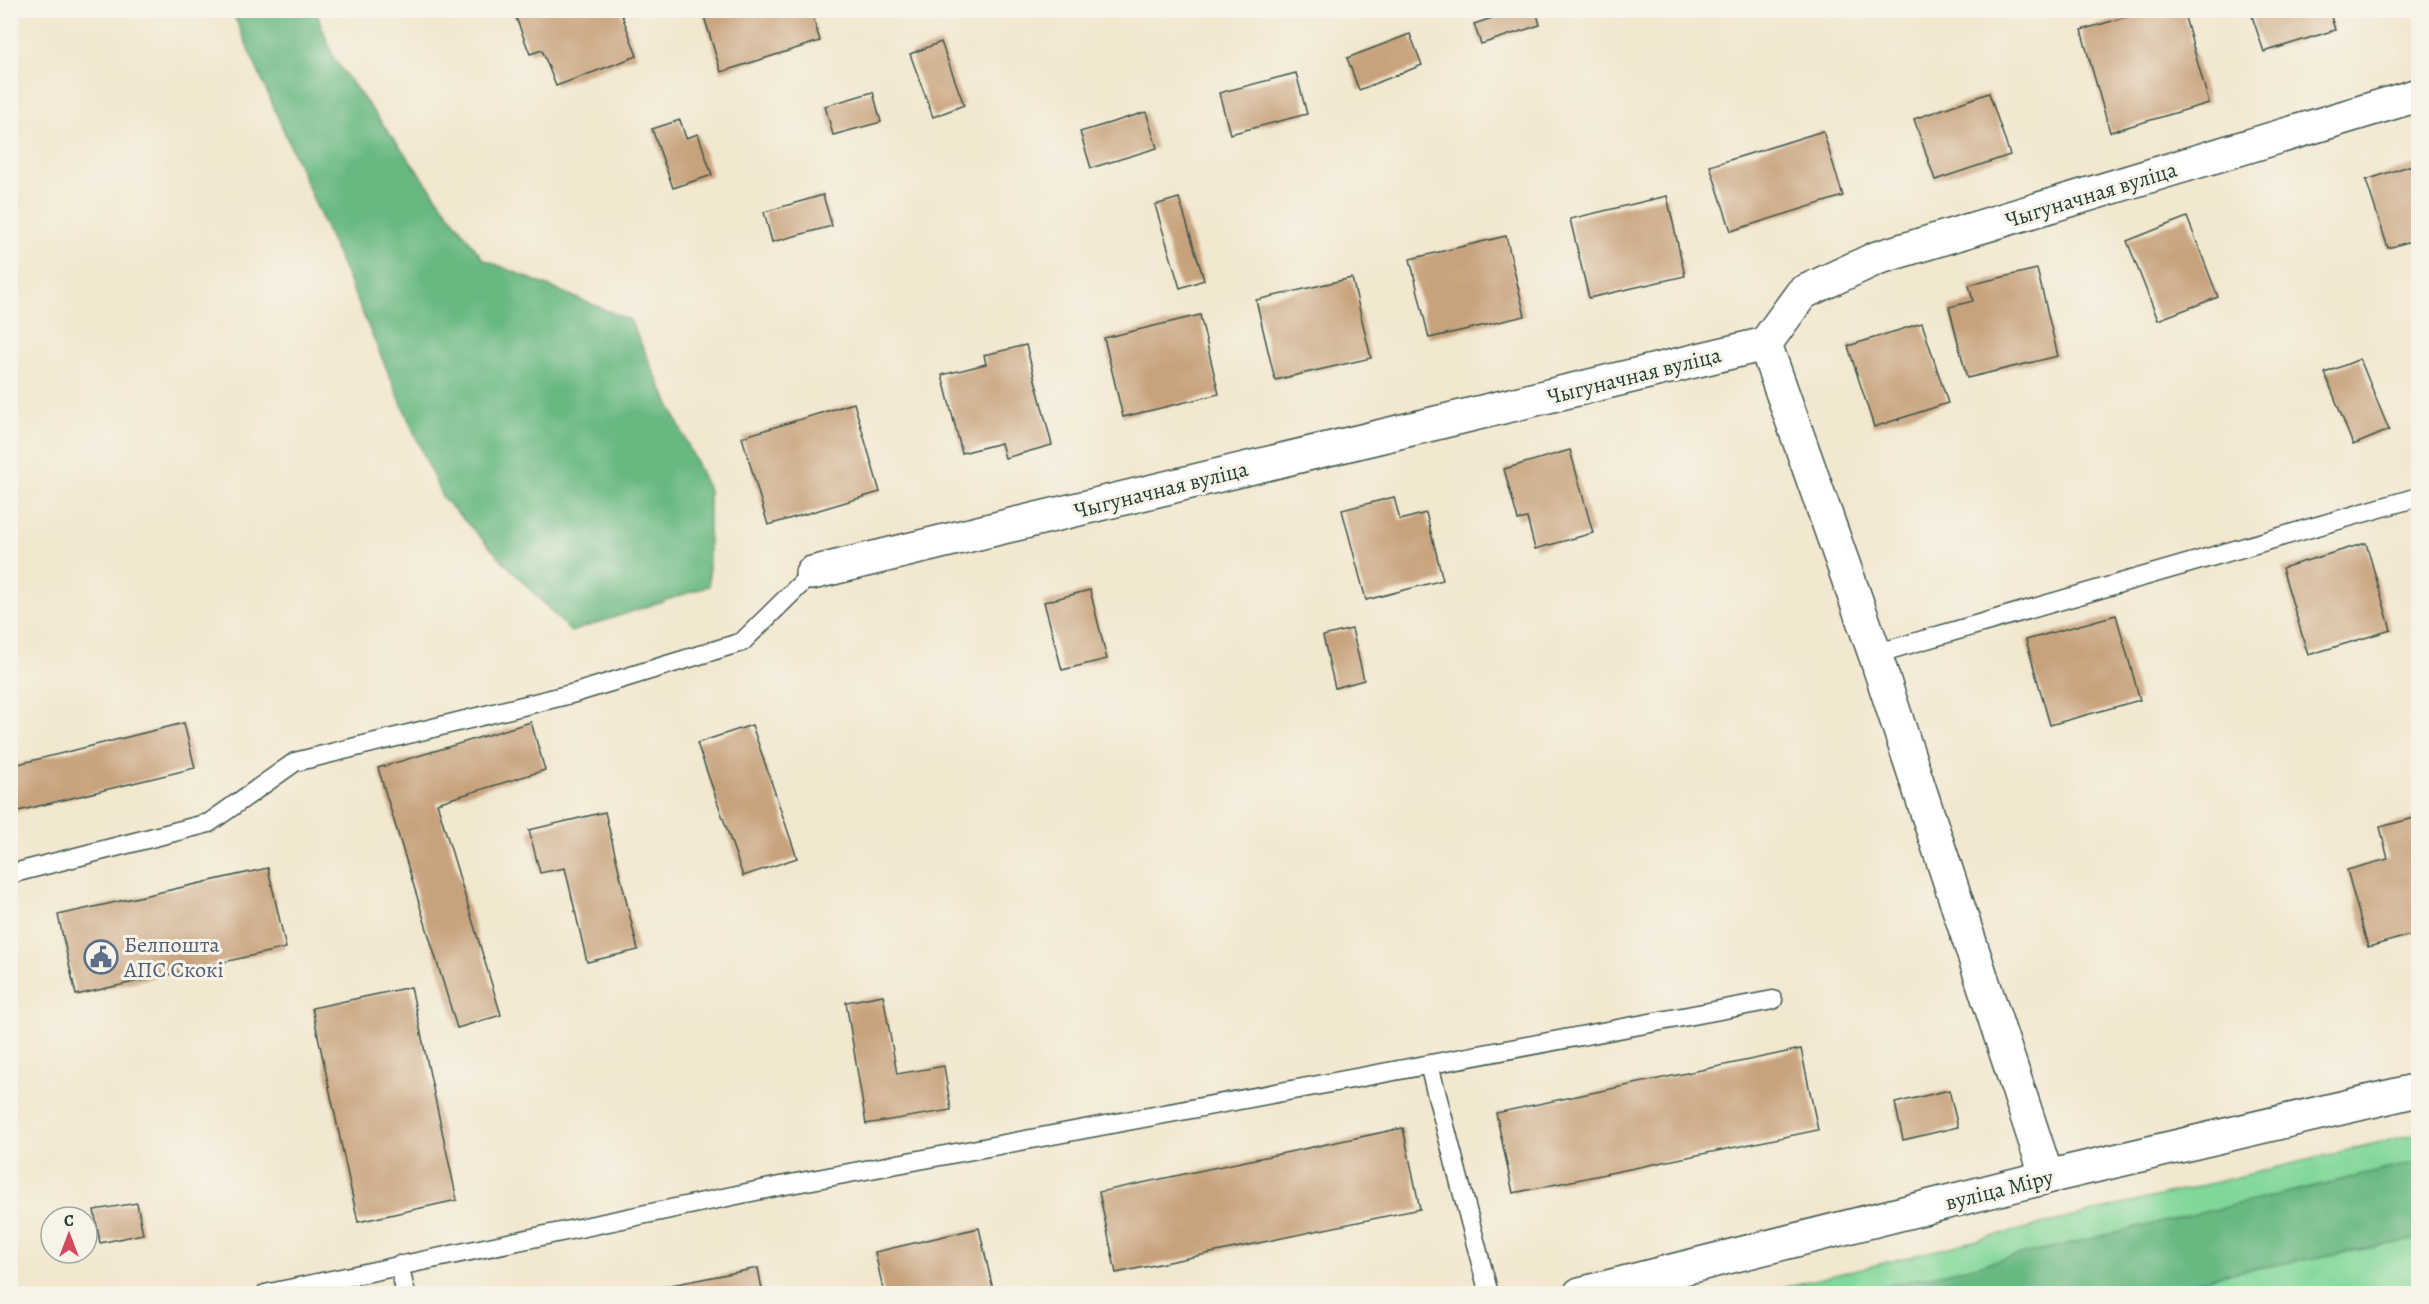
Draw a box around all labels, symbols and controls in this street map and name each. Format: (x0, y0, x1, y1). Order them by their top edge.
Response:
street label: Чыгуначная вуліца (2002, 154, 2182, 235)
street label: Чыгуначная вуліца (1544, 340, 1725, 412)
street label: Чыгуначная вуліца (1071, 454, 1252, 526)
place label: Белпошта АПС Скокі (123, 930, 224, 985)
public building icon: Белпошта АПС Скокі (83, 939, 119, 975)
street label: вуліца Міру (1942, 1162, 2057, 1218)
north arrow (39, 1205, 99, 1265)
text: С (64, 1210, 74, 1232)

